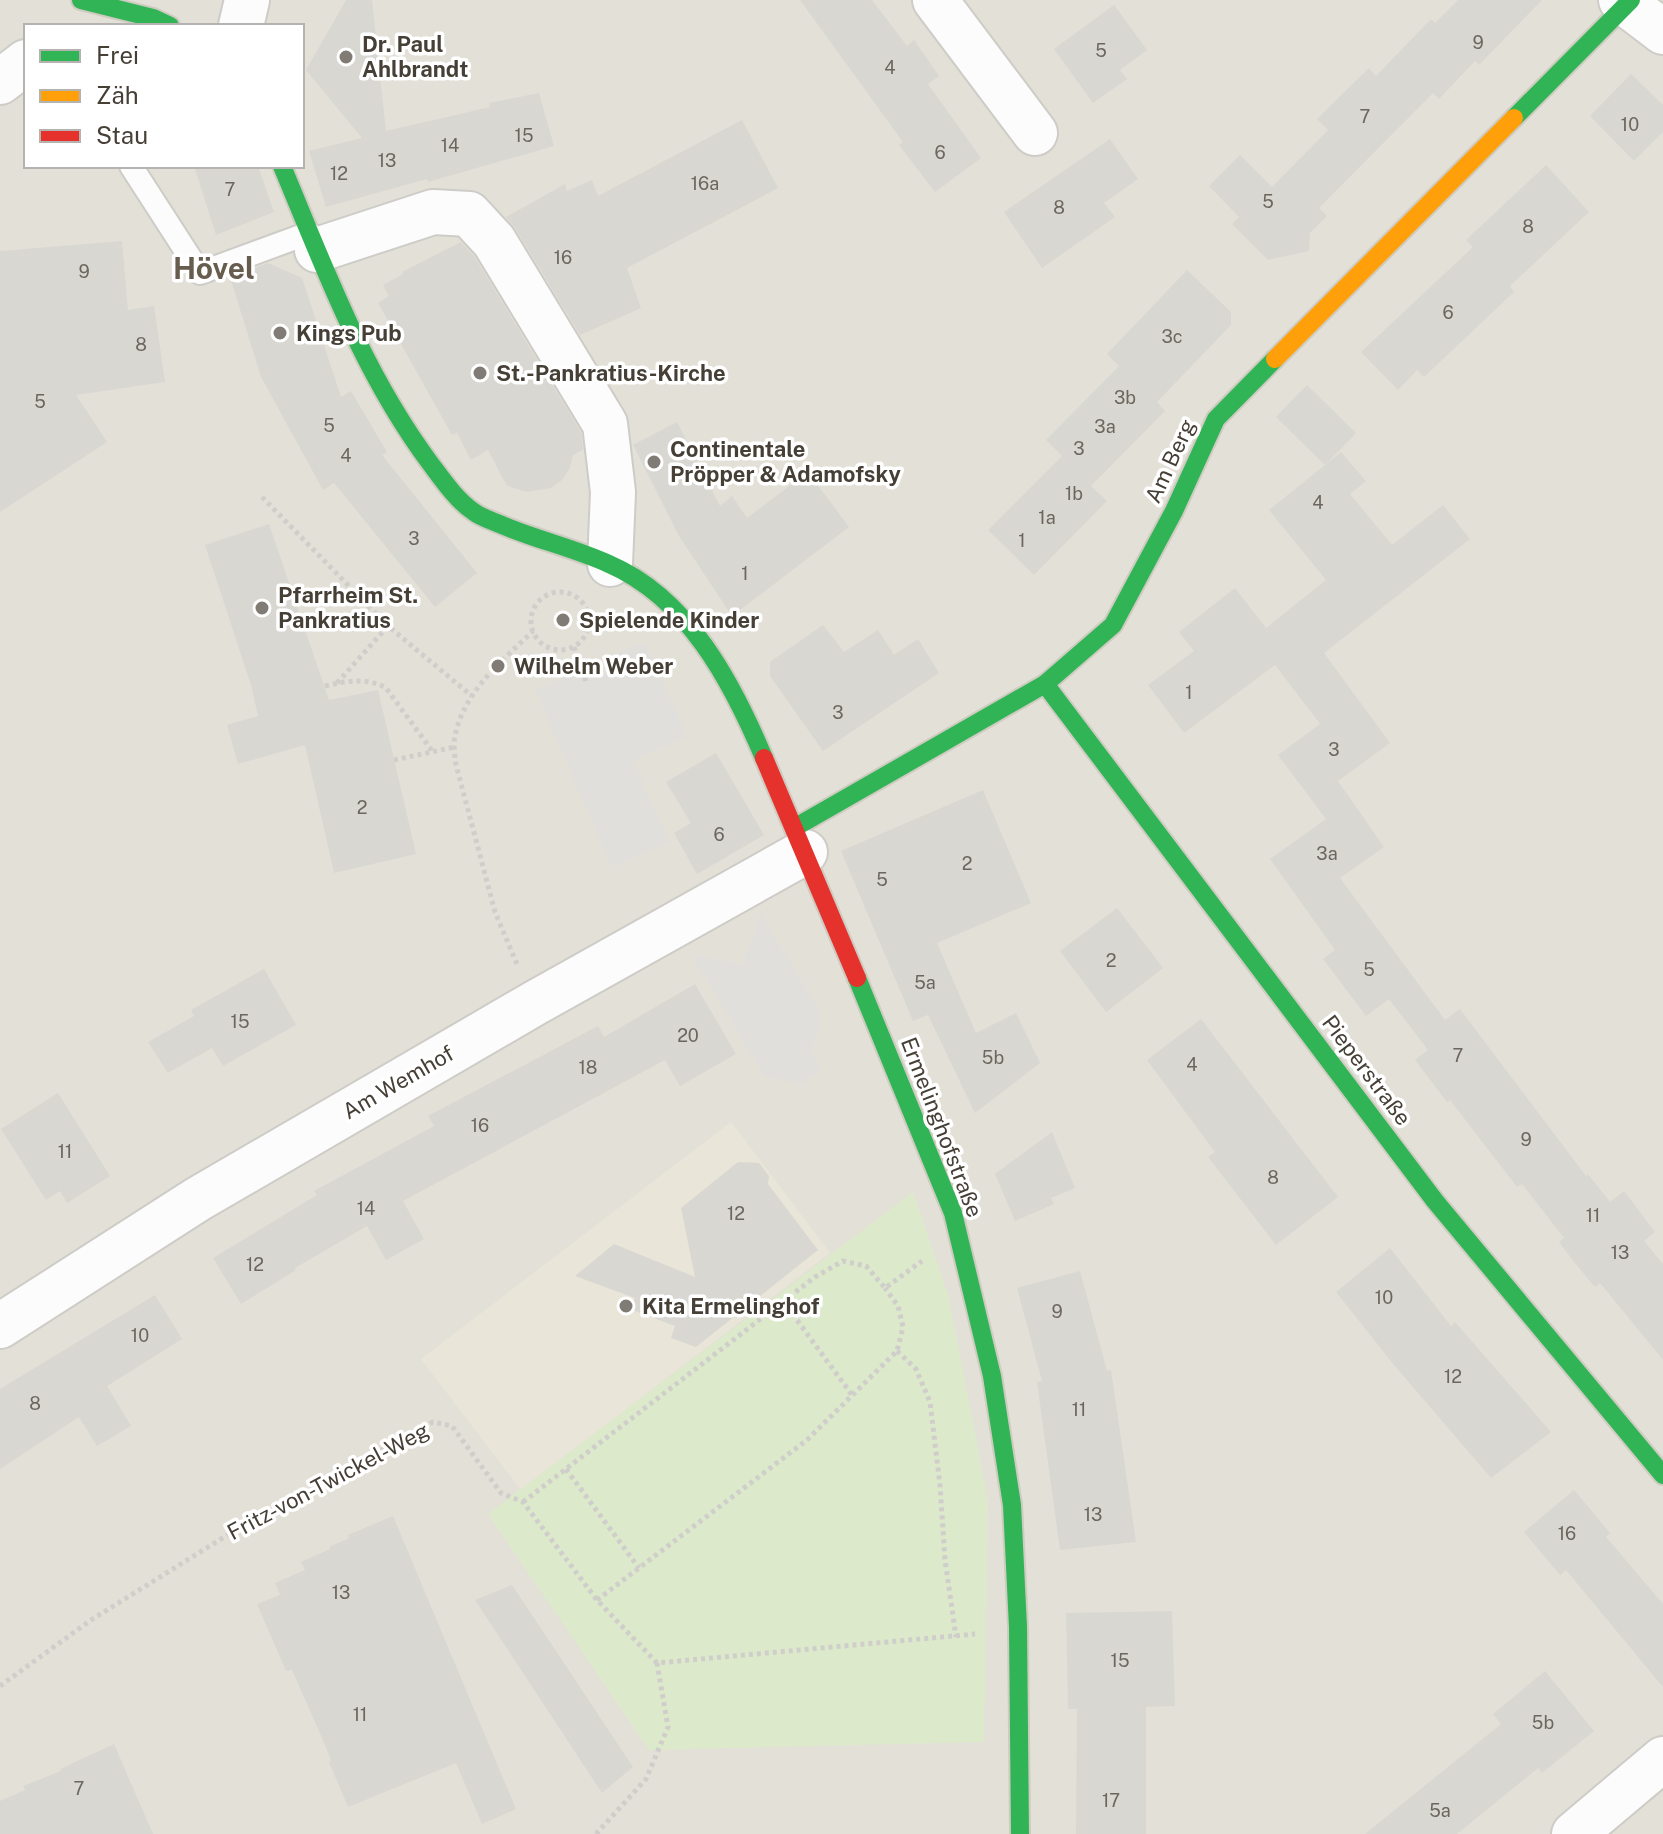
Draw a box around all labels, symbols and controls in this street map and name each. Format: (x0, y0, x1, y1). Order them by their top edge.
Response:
legend (24, 24, 304, 168)
place label: Dr. Paul Ahlbrandt (362, 31, 468, 82)
house number: 9 (1472, 32, 1484, 53)
house number: 5 (1095, 40, 1107, 61)
text: Frei (96, 41, 139, 69)
marker: Dr. Paul Ahlbrandt (337, 48, 355, 66)
house number: 4 (884, 57, 896, 78)
text: Zäh (96, 81, 139, 109)
house number: 7 (1360, 106, 1370, 127)
house number: 10 (1621, 114, 1639, 135)
text: Stau (96, 121, 148, 149)
house number: 15 (515, 125, 533, 146)
house number: 14 (441, 135, 459, 156)
house number: 6 (934, 142, 946, 163)
house number: 13 (378, 150, 396, 171)
house number: 12 (330, 163, 348, 184)
house number: 16a (691, 173, 719, 194)
house number: 7 (225, 179, 235, 200)
house number: 5 (1262, 191, 1274, 212)
house number: 8 (1053, 197, 1065, 218)
house number: 8 (1522, 216, 1534, 237)
house number: 16 (554, 247, 572, 268)
district label: Hövel (173, 250, 255, 286)
house number: 9 (78, 261, 90, 282)
house number: 6 (1442, 302, 1454, 323)
place label: Kings Pub (296, 320, 402, 346)
marker: Kings Pub (271, 324, 289, 342)
house number: 3c (1161, 326, 1183, 347)
house number: 8 (135, 334, 147, 355)
place label: St.-Pankratius-Kirche (496, 360, 726, 386)
marker: St.-Pankratius-Kirche (471, 364, 489, 382)
house number: 3b (1114, 387, 1136, 408)
house number: 5 (34, 391, 46, 412)
house number: 5 (323, 415, 335, 436)
street label: Am Berg (1139, 415, 1201, 507)
house number: 3a (1094, 416, 1116, 437)
place label: Continentale Pröpper & Adamofsky (670, 436, 902, 487)
house number: 3 (1073, 438, 1085, 459)
house number: 4 (340, 445, 352, 466)
marker: Continentale Pröpper & Adamofsky (645, 453, 663, 471)
house number: 1b (1065, 483, 1083, 504)
house number: 4 (1312, 492, 1324, 513)
house number: 1a (1038, 507, 1056, 528)
house number: 3 (408, 528, 420, 549)
house number: 1 (1018, 530, 1026, 551)
house number: 1 (741, 563, 749, 584)
place label: Pfarrheim St. Pankratius (278, 582, 418, 633)
marker: Pfarrheim St. Pankratius (253, 599, 271, 617)
place label: Spielende Kinder (579, 607, 759, 633)
marker: Spielende Kinder (554, 611, 572, 629)
place label: Wilhelm Weber (514, 653, 673, 679)
marker: Wilhelm Weber (489, 657, 507, 675)
house number: 1 (1185, 682, 1193, 703)
house number: 3 (832, 702, 844, 723)
house number: 3 (1328, 739, 1340, 760)
house number: 2 (357, 797, 367, 818)
house number: 6 (713, 824, 725, 845)
house number: 3a (1316, 843, 1338, 864)
house number: 2 (962, 853, 972, 874)
house number: 5 (876, 869, 888, 890)
house number: 2 (1106, 950, 1116, 971)
house number: 5 (1363, 959, 1375, 980)
house number: 5a (914, 972, 936, 993)
street label: Pieperstraße (1317, 1010, 1417, 1130)
house number: 15 (231, 1011, 249, 1032)
house number: 20 (677, 1025, 699, 1046)
street label: Ermelinghofstraße (896, 1033, 988, 1221)
street label: Am Wemhof (338, 1040, 459, 1124)
house number: 7 (1453, 1045, 1463, 1066)
house number: 5b (982, 1047, 1004, 1068)
house number: 4 (1186, 1054, 1198, 1075)
house number: 18 (579, 1057, 597, 1078)
house number: 16 (471, 1115, 489, 1136)
house number: 9 (1520, 1129, 1532, 1150)
house number: 11 (58, 1141, 72, 1162)
house number: 8 (1267, 1167, 1279, 1188)
house number: 14 (357, 1198, 375, 1219)
house number: 12 (727, 1203, 745, 1224)
house number: 11 (1586, 1205, 1600, 1226)
house number: 13 (1611, 1242, 1629, 1263)
house number: 12 (246, 1254, 264, 1275)
house number: 10 (1375, 1287, 1393, 1308)
place label: Kita Ermelinghof (642, 1293, 820, 1319)
marker: Kita Ermelinghof (617, 1297, 635, 1315)
house number: 9 (1051, 1301, 1063, 1322)
house number: 10 (131, 1325, 149, 1346)
house number: 12 (1444, 1366, 1462, 1387)
house number: 8 (29, 1393, 41, 1414)
house number: 11 (1072, 1399, 1086, 1420)
street label: Fritz-von-Twickel-Weg (223, 1417, 433, 1545)
house number: 13 (1084, 1504, 1102, 1525)
house number: 16 (1558, 1523, 1576, 1544)
house number: 13 (332, 1582, 350, 1603)
house number: 15 (1111, 1650, 1129, 1671)
house number: 11 (353, 1704, 367, 1725)
house number: 5b (1532, 1712, 1554, 1733)
house number: 7 (74, 1778, 84, 1799)
house number: 17 (1102, 1790, 1120, 1811)
house number: 5a (1429, 1800, 1451, 1821)

